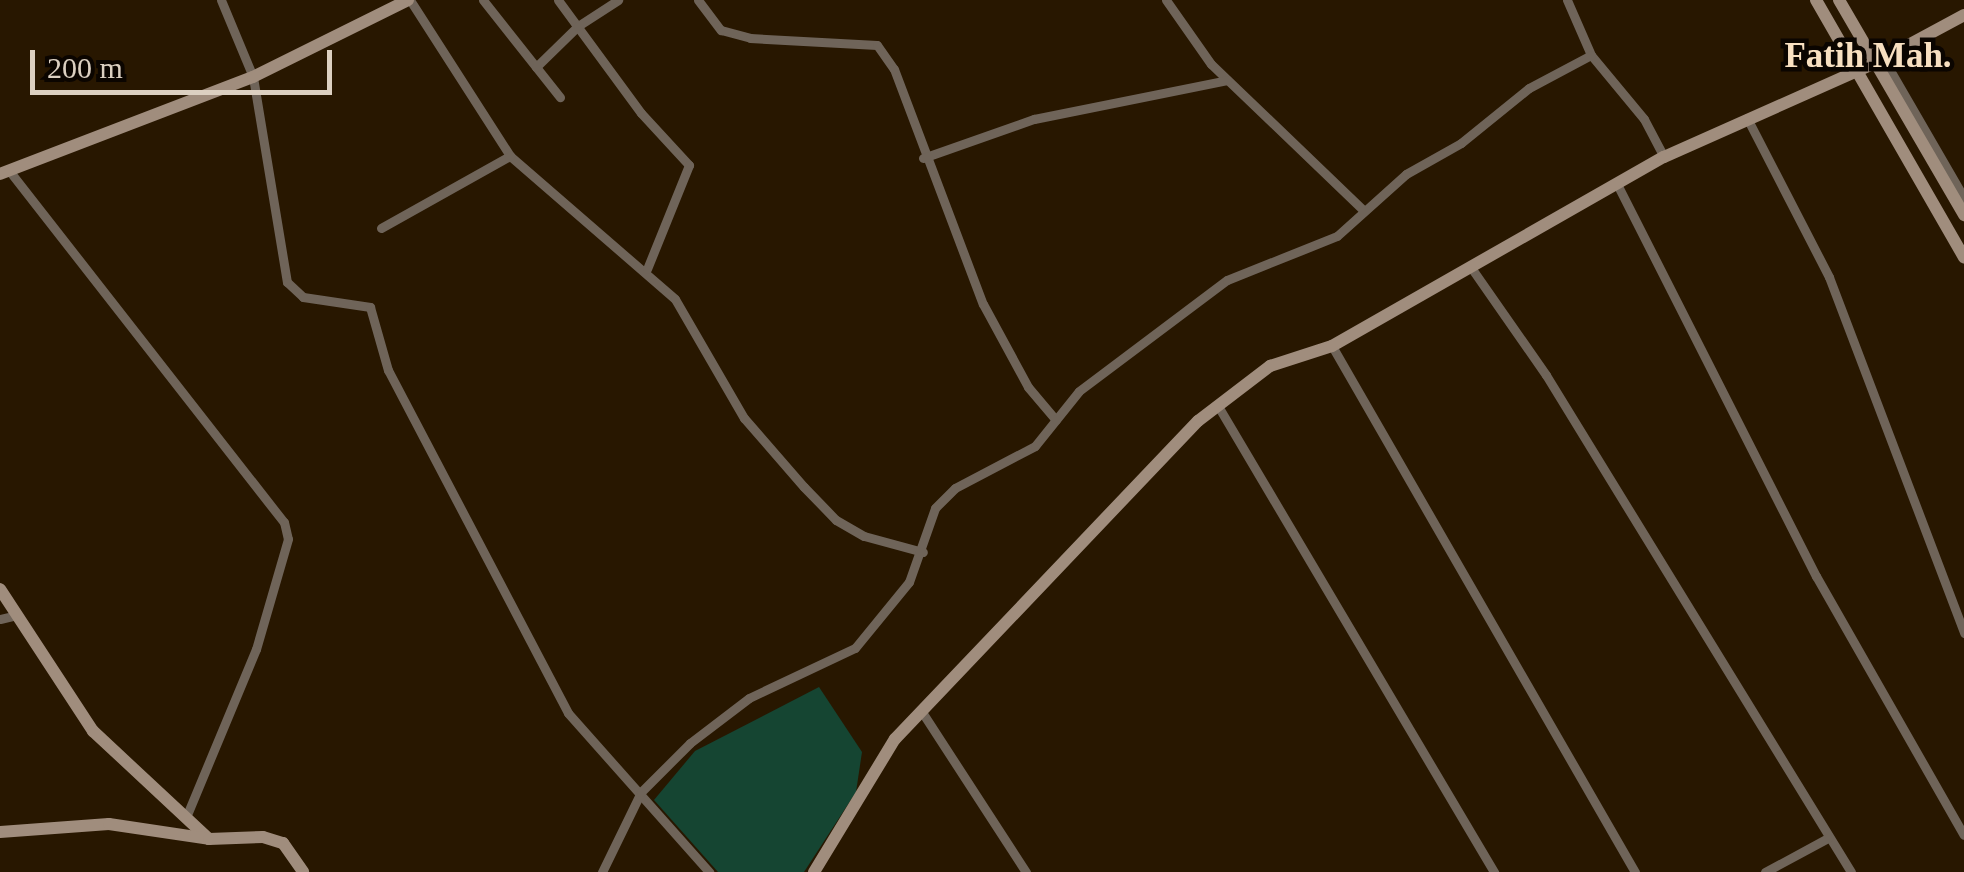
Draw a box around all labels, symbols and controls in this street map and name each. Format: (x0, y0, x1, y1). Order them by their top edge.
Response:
scale bar (35, 30, 338, 92)
district label: Fatih Mah. (1784, 35, 1952, 77)
text: 200 m (47, 51, 123, 84)

